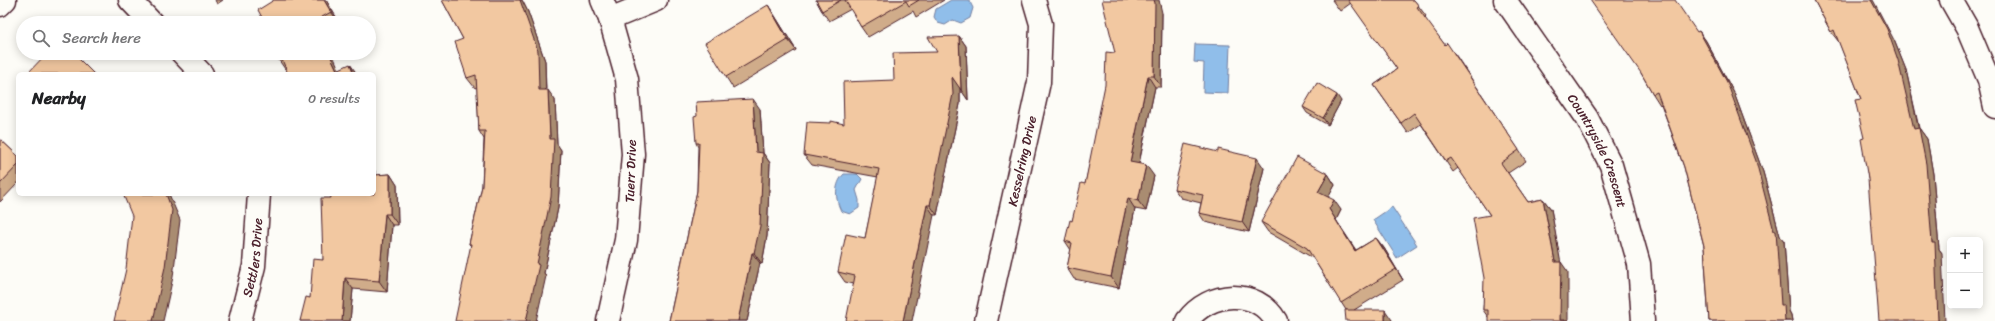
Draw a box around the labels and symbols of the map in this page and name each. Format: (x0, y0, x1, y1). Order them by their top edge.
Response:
street label: Countryside Crescent (1561, 89, 1634, 211)
street label: Kesselring Drive (1001, 113, 1043, 209)
street label: Tuerr Drive (618, 139, 643, 203)
street label: Settlers Drive (236, 217, 269, 300)

